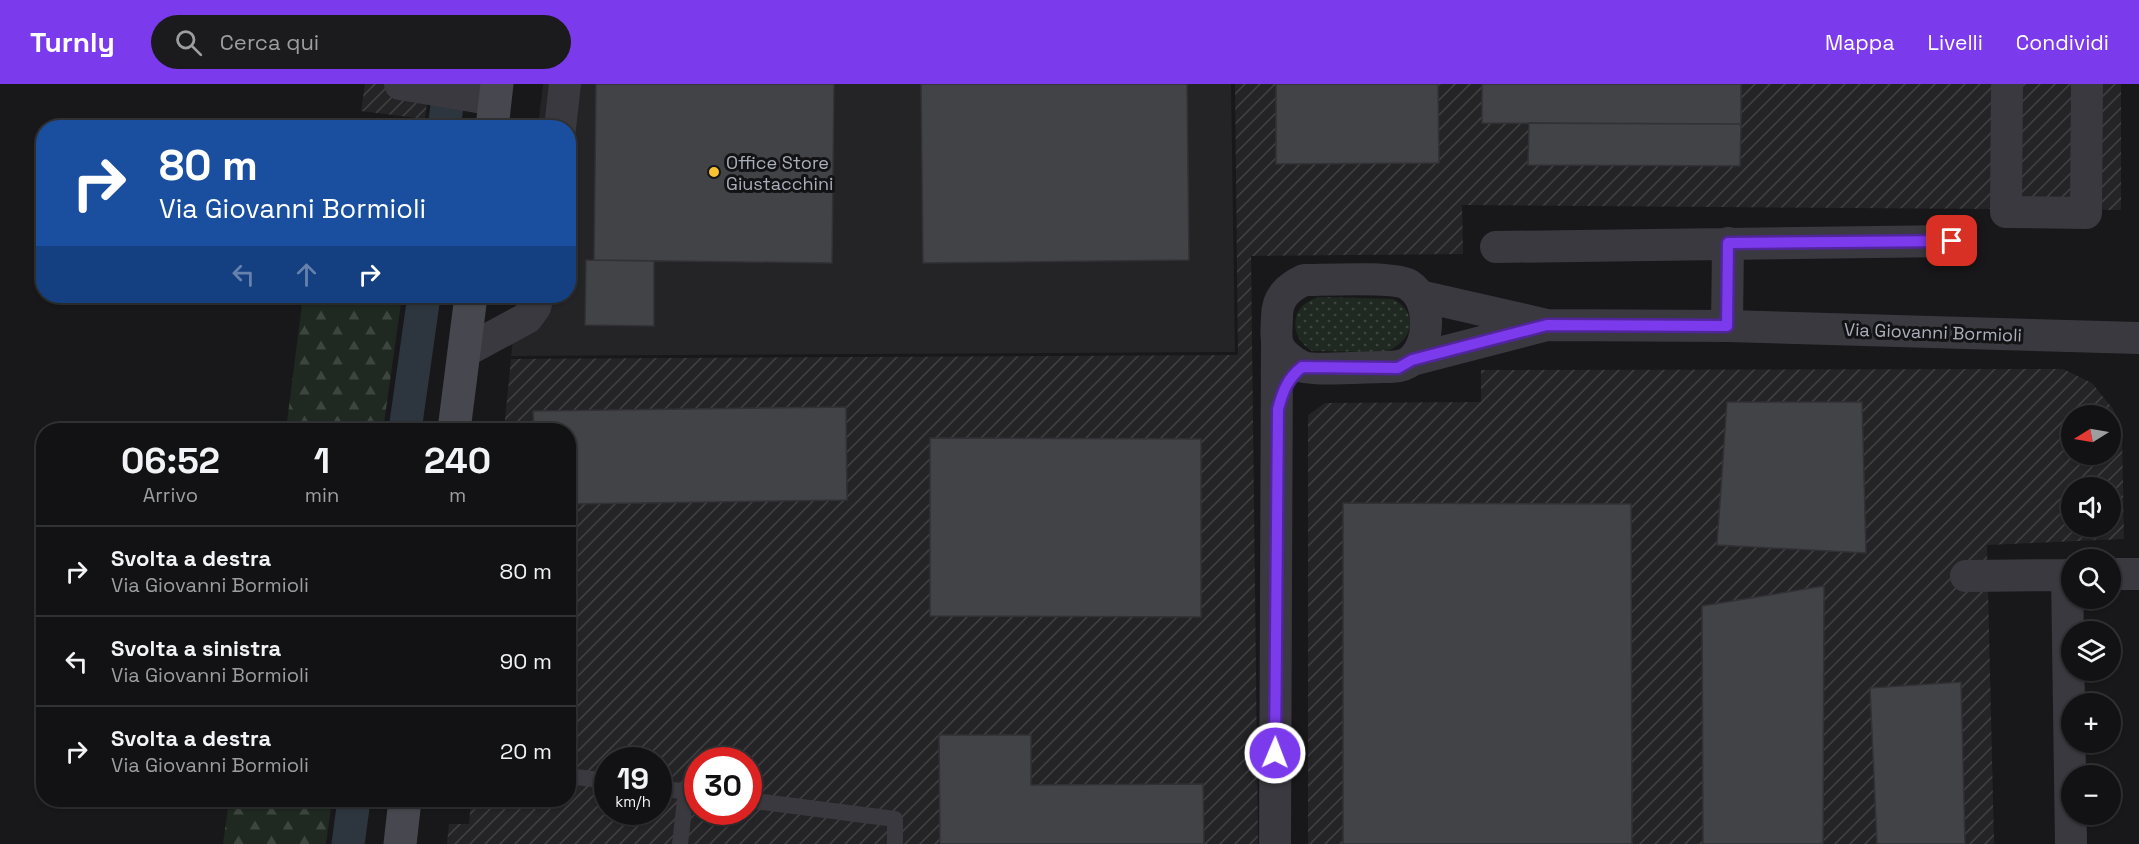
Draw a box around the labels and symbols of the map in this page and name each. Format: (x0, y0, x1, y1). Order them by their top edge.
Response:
place label: Office Store Giustacchini (726, 151, 833, 195)
marker: Office Store Giustacchini (707, 165, 721, 179)
pin (1926, 215, 1977, 266)
street label: Via Giovanni Bormioli (1844, 317, 2022, 347)
north arrow (2061, 405, 2121, 465)
position arrow (1243, 721, 1307, 785)
speed limit sign: 30 (684, 747, 762, 825)

